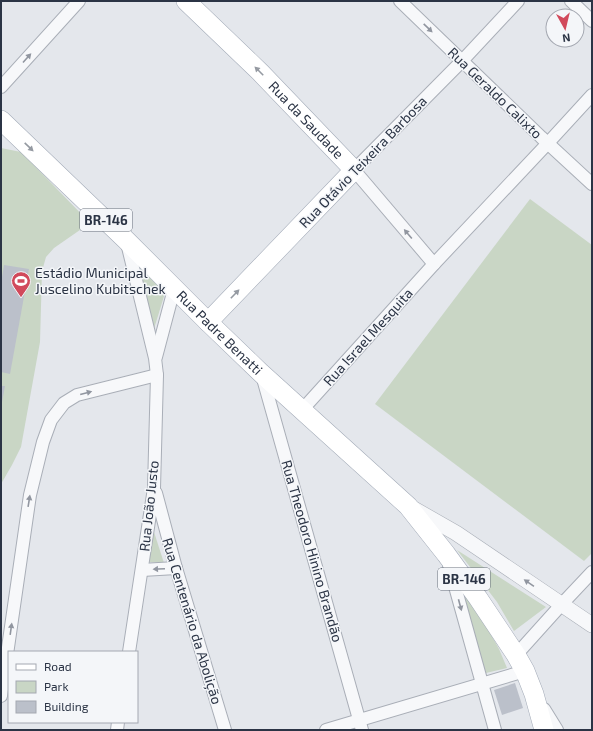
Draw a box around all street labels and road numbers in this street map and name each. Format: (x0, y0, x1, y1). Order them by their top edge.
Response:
street label: Rua Geraldo Calixto (445, 43, 546, 142)
street label: Rua da Saudade (265, 77, 347, 162)
street label: Rua Otávio Teixeira Barbosa (295, 92, 430, 231)
road number: BR-146 (80, 209, 132, 231)
street label: Rua Israel Mesquita (319, 284, 416, 389)
street label: Rua Padre Benatti (173, 287, 267, 378)
street label: Rua Theodoro Hinino Brandão (278, 458, 347, 644)
street label: Rua João Justo (135, 460, 162, 552)
street label: Rua Centenário da Abolição (158, 536, 226, 706)
road number: BR-146 (438, 568, 490, 590)

